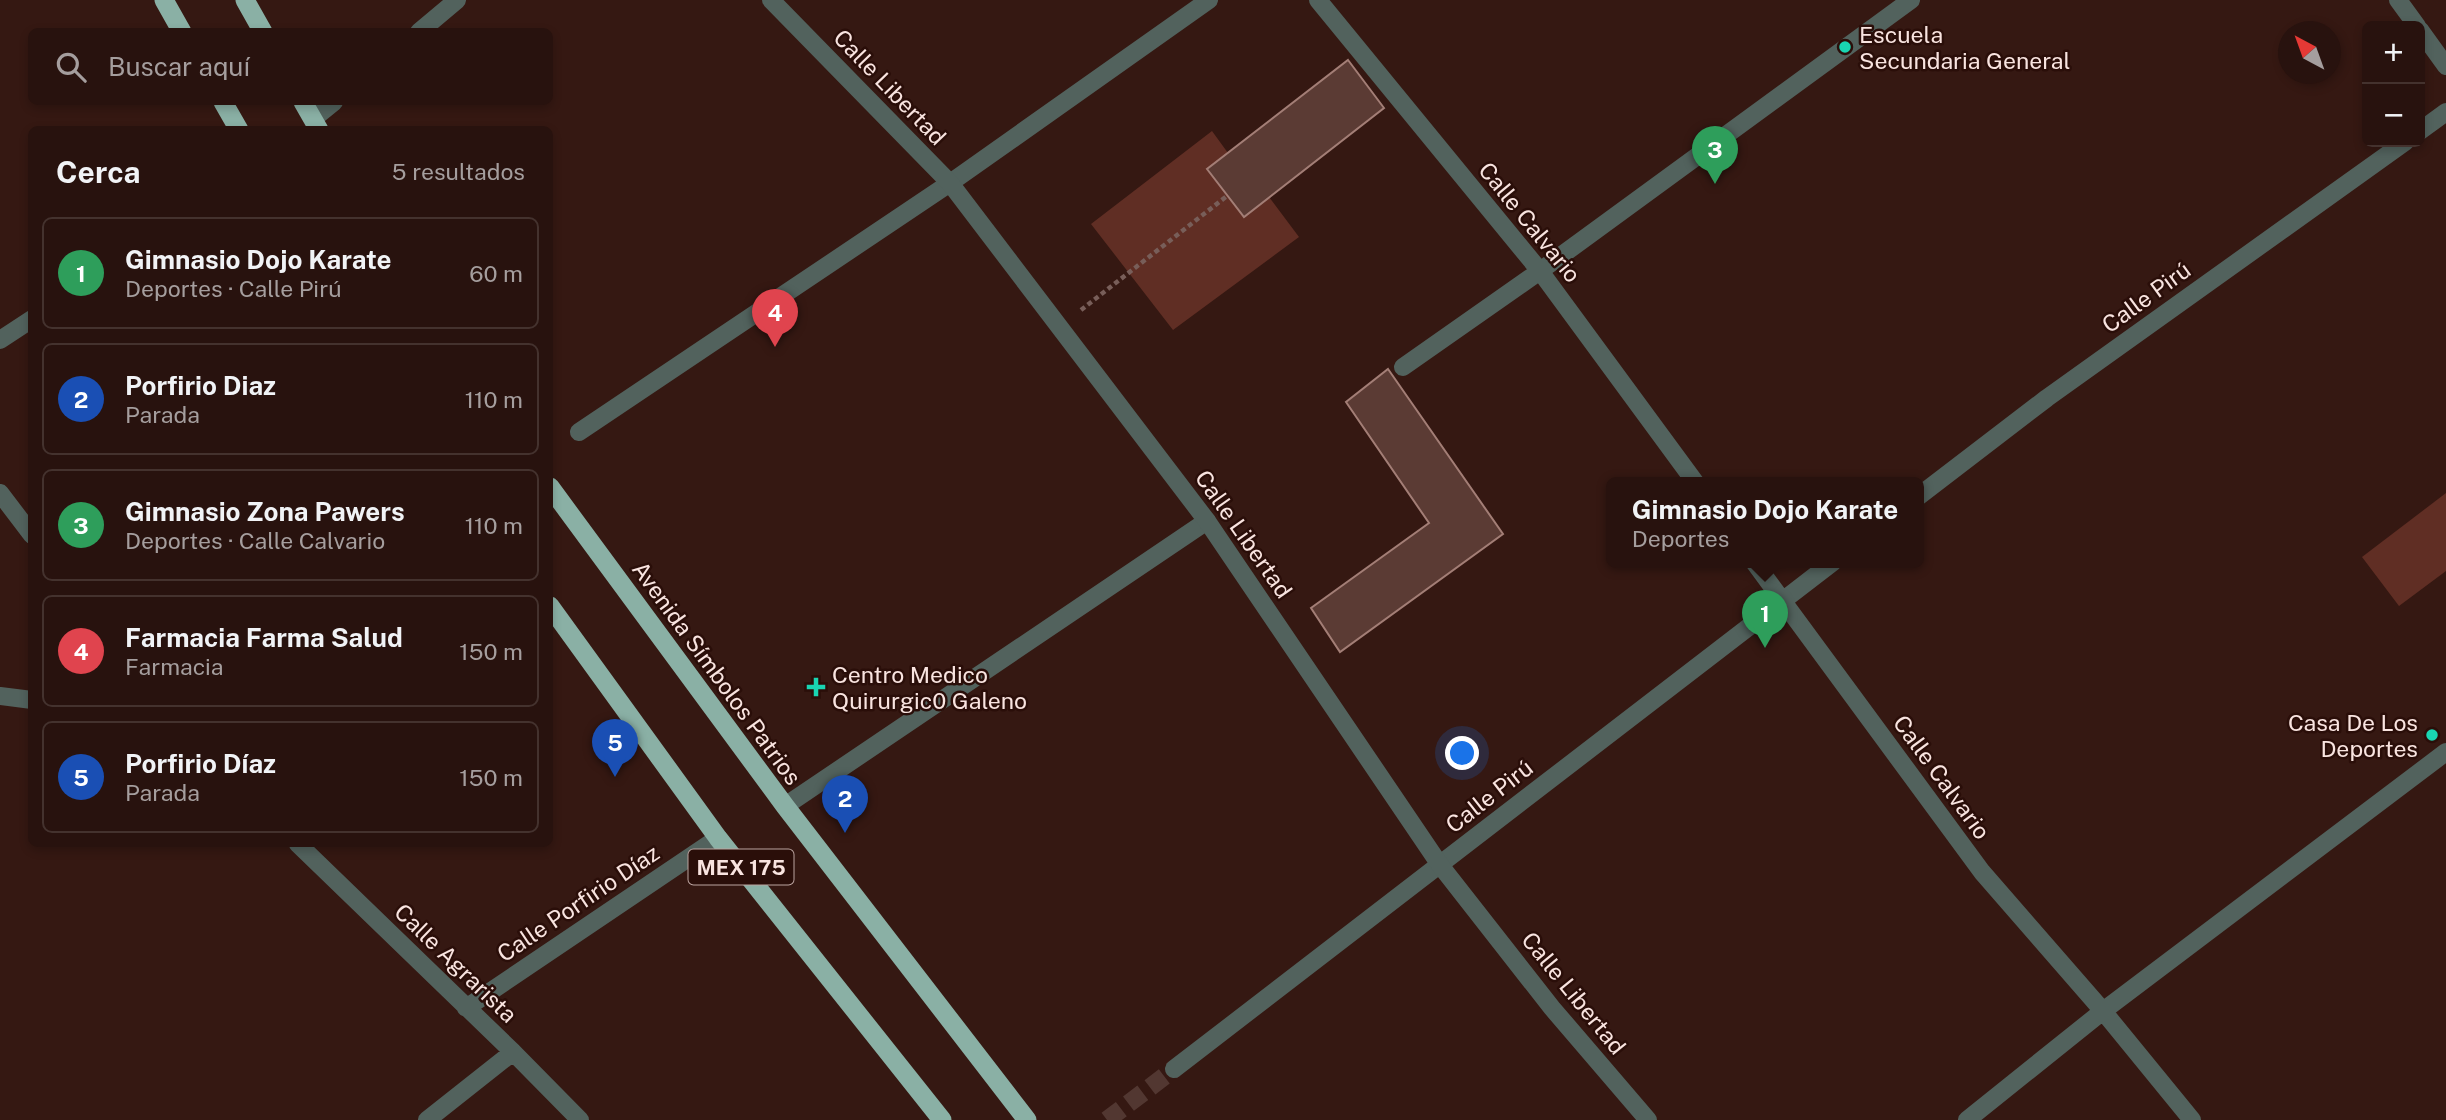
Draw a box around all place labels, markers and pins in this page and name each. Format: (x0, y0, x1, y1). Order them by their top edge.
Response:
place label: Escuela Secundaria General (1859, 21, 2071, 74)
marker: Escuela Secundaria General (1837, 39, 1853, 55)
pin: 3 (1692, 126, 1738, 184)
pin: 4 (752, 289, 798, 347)
pin: 1 (1742, 590, 1788, 648)
place label: Centro Medico Quirurgic0 Galeno (832, 661, 1027, 714)
marker: Centro Medico Quirurgic0 Galeno (806, 677, 826, 697)
place label: Casa De Los Deportes (2288, 709, 2418, 762)
pin: 5 (592, 719, 638, 777)
marker: Casa De Los Deportes (2424, 727, 2440, 743)
pin: 2 (822, 775, 868, 833)

